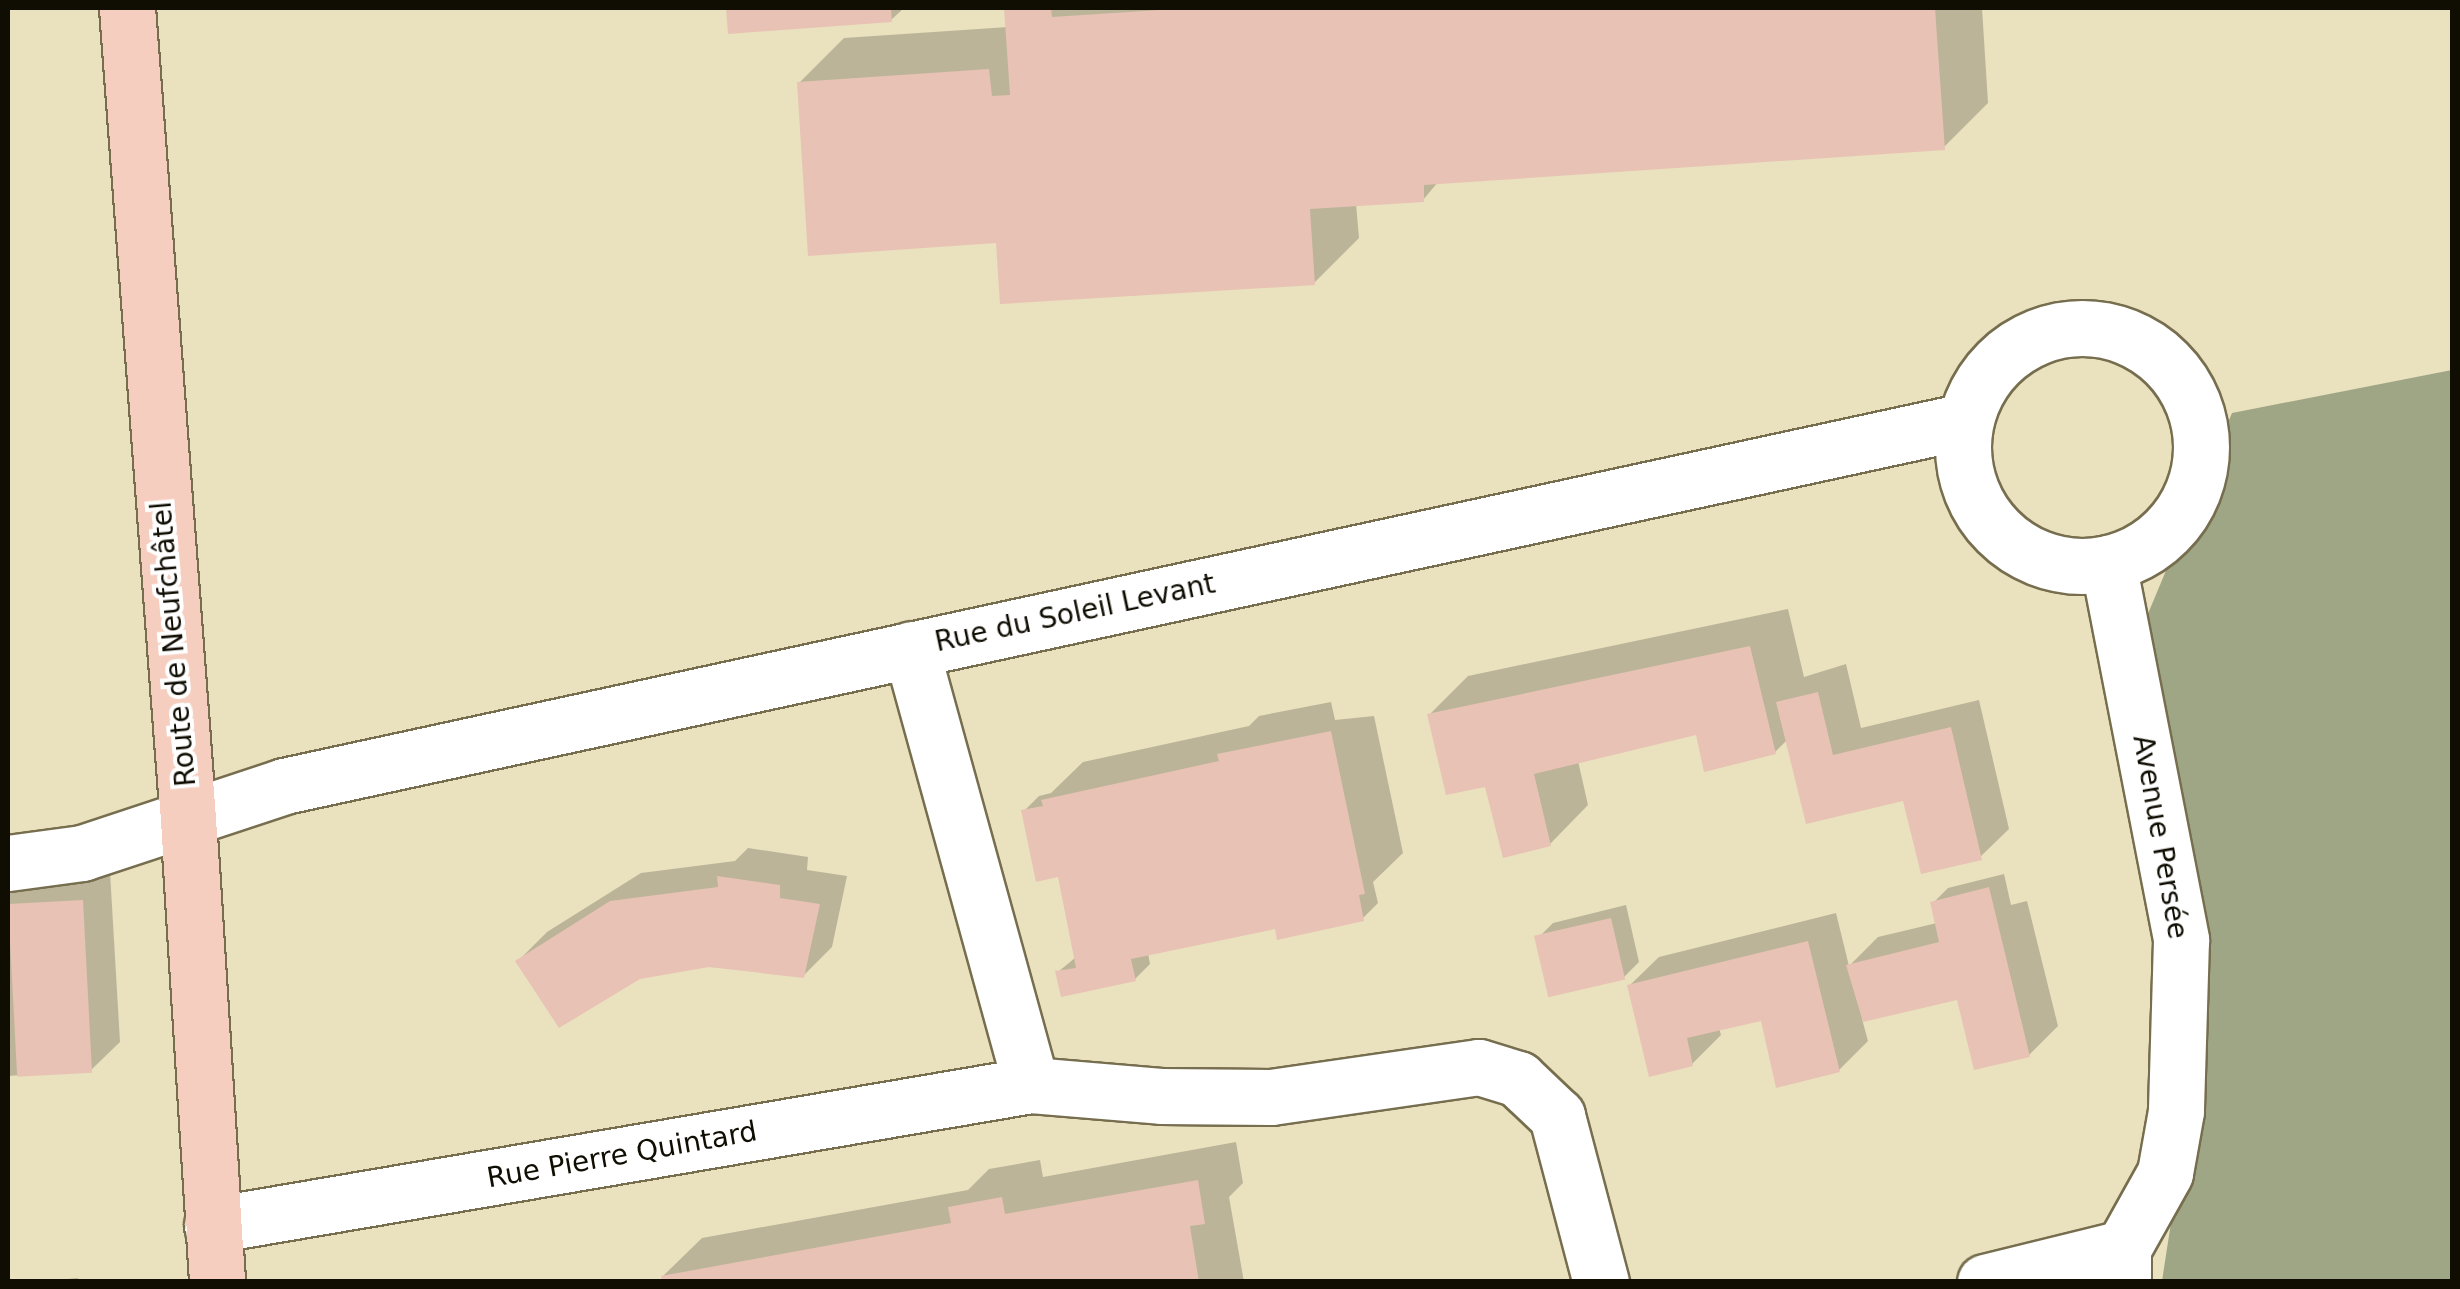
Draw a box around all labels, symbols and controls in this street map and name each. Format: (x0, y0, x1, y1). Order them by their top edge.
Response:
street label: Route de Neufchâtel (145, 500, 203, 788)
street label: Rue du Soleil Levant (932, 567, 1218, 659)
street label: Avenue Persée (2126, 732, 2194, 942)
street label: Rue Pierre Quintard (484, 1115, 760, 1195)

